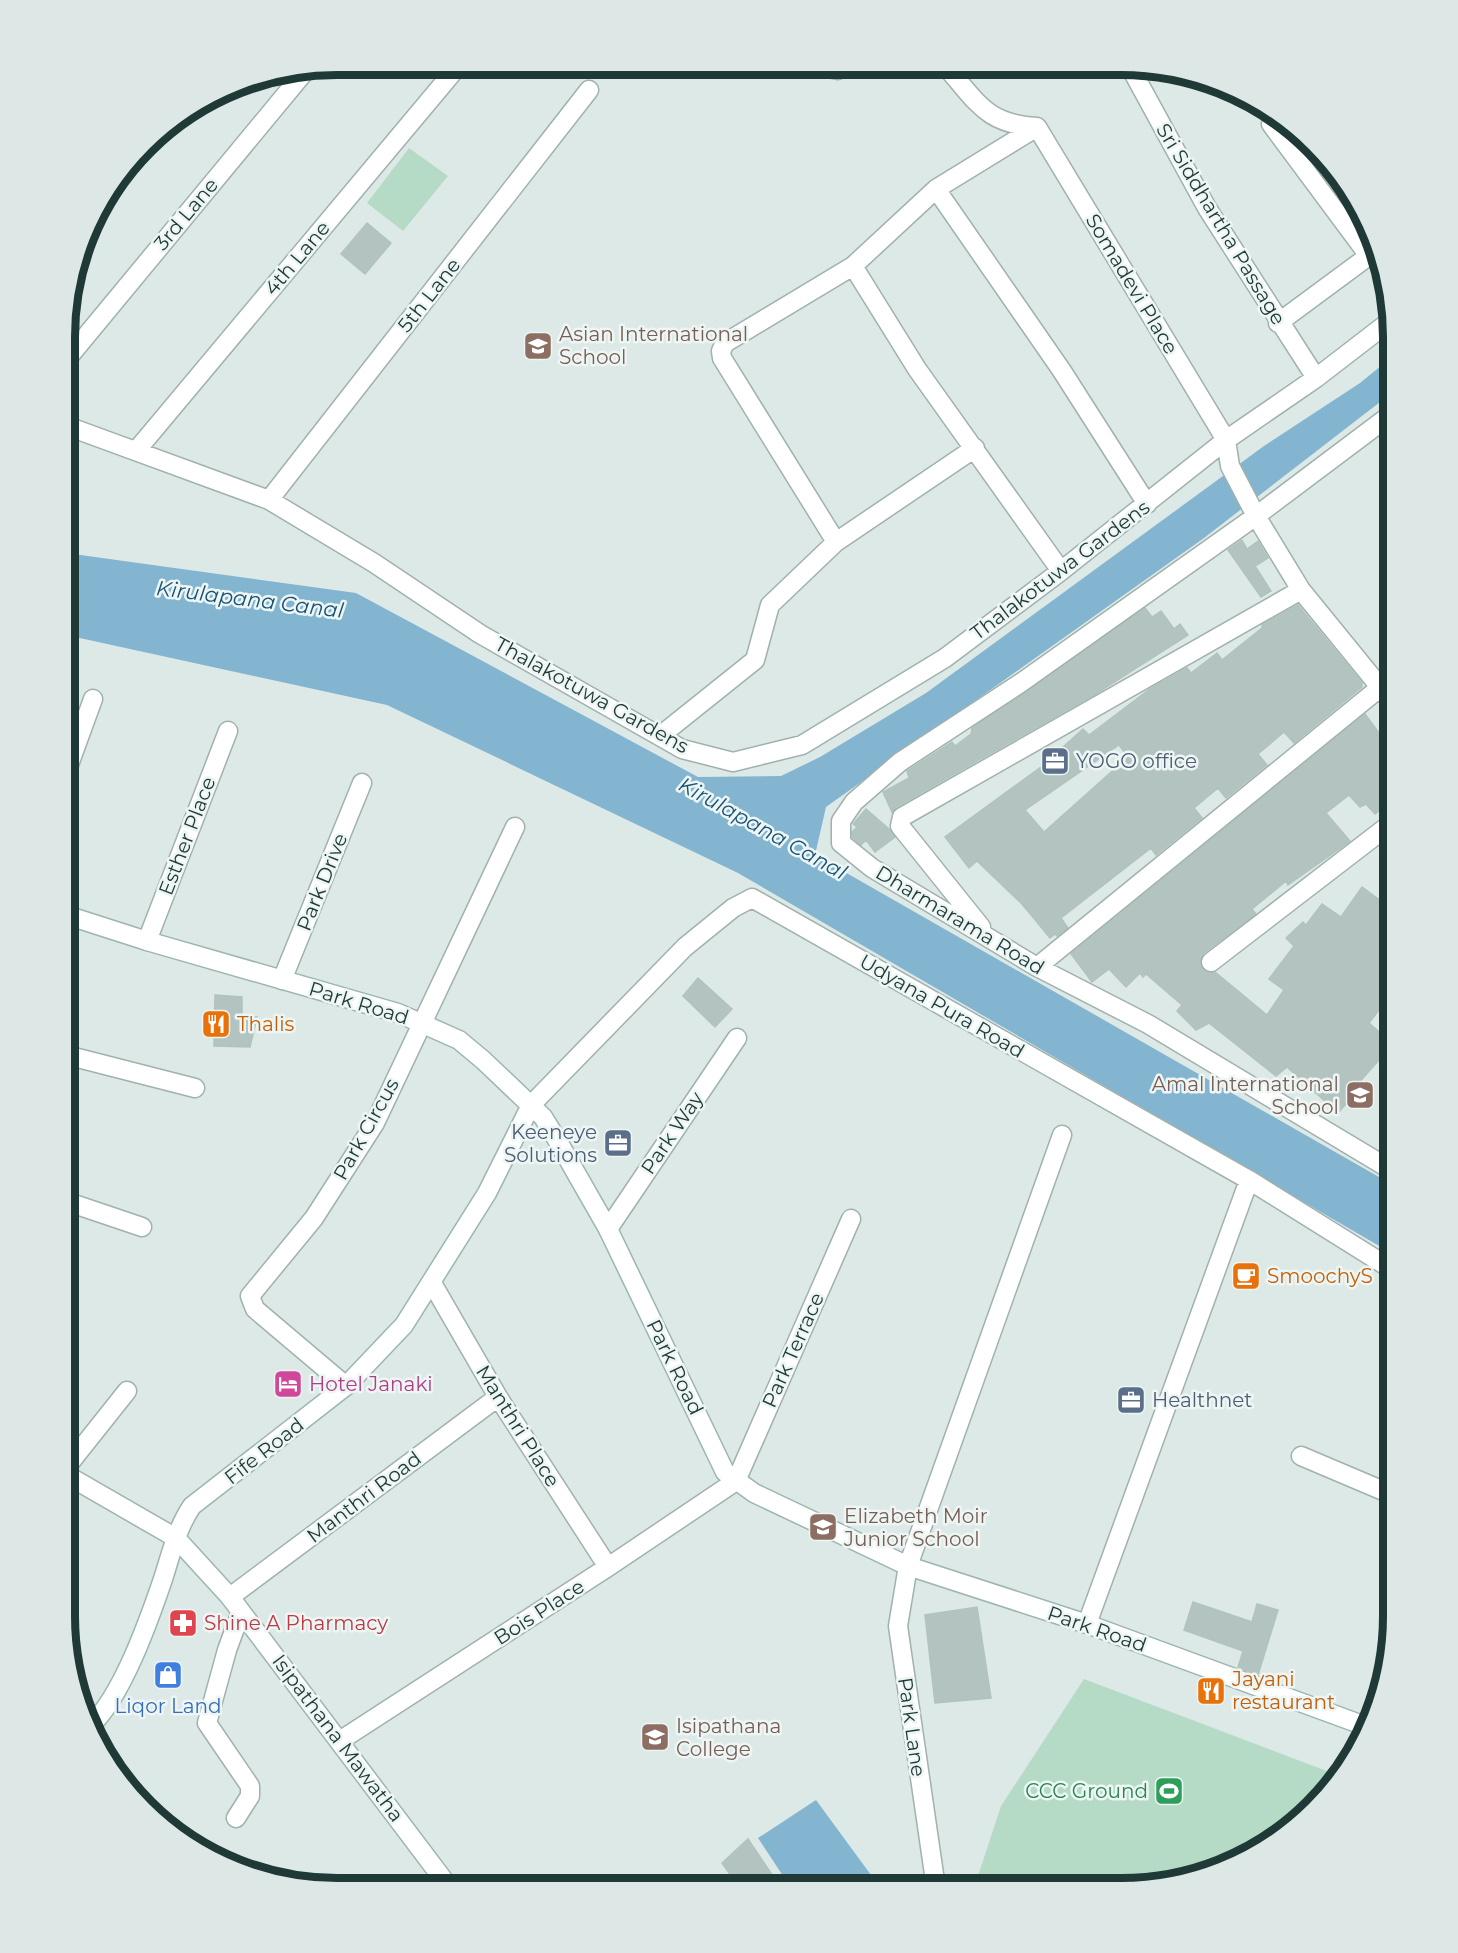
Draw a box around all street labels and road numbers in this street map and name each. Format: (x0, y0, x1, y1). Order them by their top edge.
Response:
street label: Sri Siddhartha Passage (1151, 119, 1291, 329)
street label: 3rd Lane (149, 173, 223, 255)
street label: Somadevi Place (1081, 209, 1183, 359)
street label: 4th Lane (259, 216, 335, 300)
street label: 5th Lane (393, 253, 465, 337)
street label: Thalakotuwa Gardens (966, 495, 1154, 645)
street label: Thalakotuwa Gardens (491, 632, 693, 758)
street label: Esther Place (153, 774, 221, 898)
street label: Park Drive (292, 830, 352, 934)
street label: Dharmarama Road (871, 860, 1049, 980)
street label: Udyana Pura Road (855, 949, 1029, 1063)
street label: Park Road (306, 976, 412, 1030)
street label: Park Circus (328, 1074, 404, 1184)
street label: Park Way (636, 1087, 708, 1179)
street label: Park Terrace (757, 1289, 829, 1411)
street label: Park Road (642, 1315, 708, 1419)
street label: Manthri Place (471, 1361, 565, 1491)
street label: Fife Road (219, 1413, 309, 1489)
street label: Manthri Road (302, 1446, 426, 1548)
street label: Bois Place (489, 1574, 589, 1650)
street label: Park Road (1044, 1601, 1150, 1657)
street label: Isipathana Mawatha (267, 1649, 409, 1827)
street label: Park Lane (893, 1676, 931, 1778)

